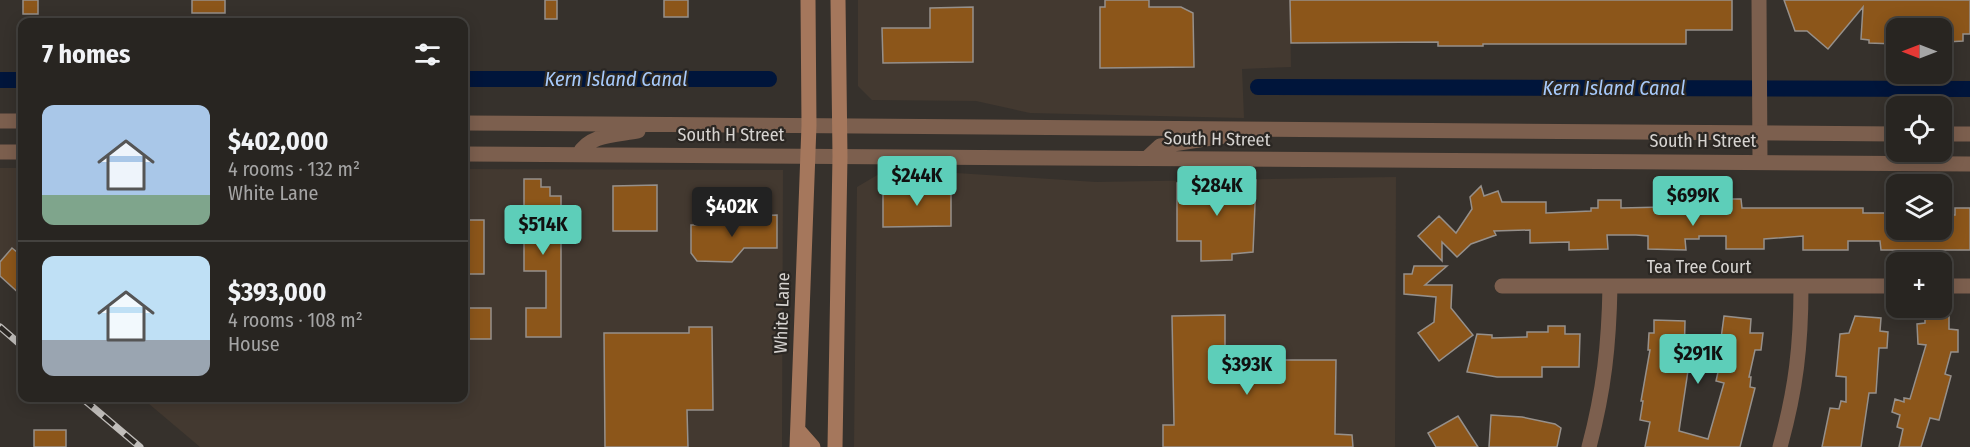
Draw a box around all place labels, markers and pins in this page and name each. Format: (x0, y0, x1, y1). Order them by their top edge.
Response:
pin: $244K (875, 156, 959, 207)
pin: $284K (1175, 166, 1259, 217)
pin: $699K (1651, 176, 1735, 227)
pin: $402K (690, 187, 774, 238)
pin: $514K (501, 205, 585, 256)
pin: $291K (1656, 334, 1740, 385)
pin: $393K (1205, 345, 1289, 396)

